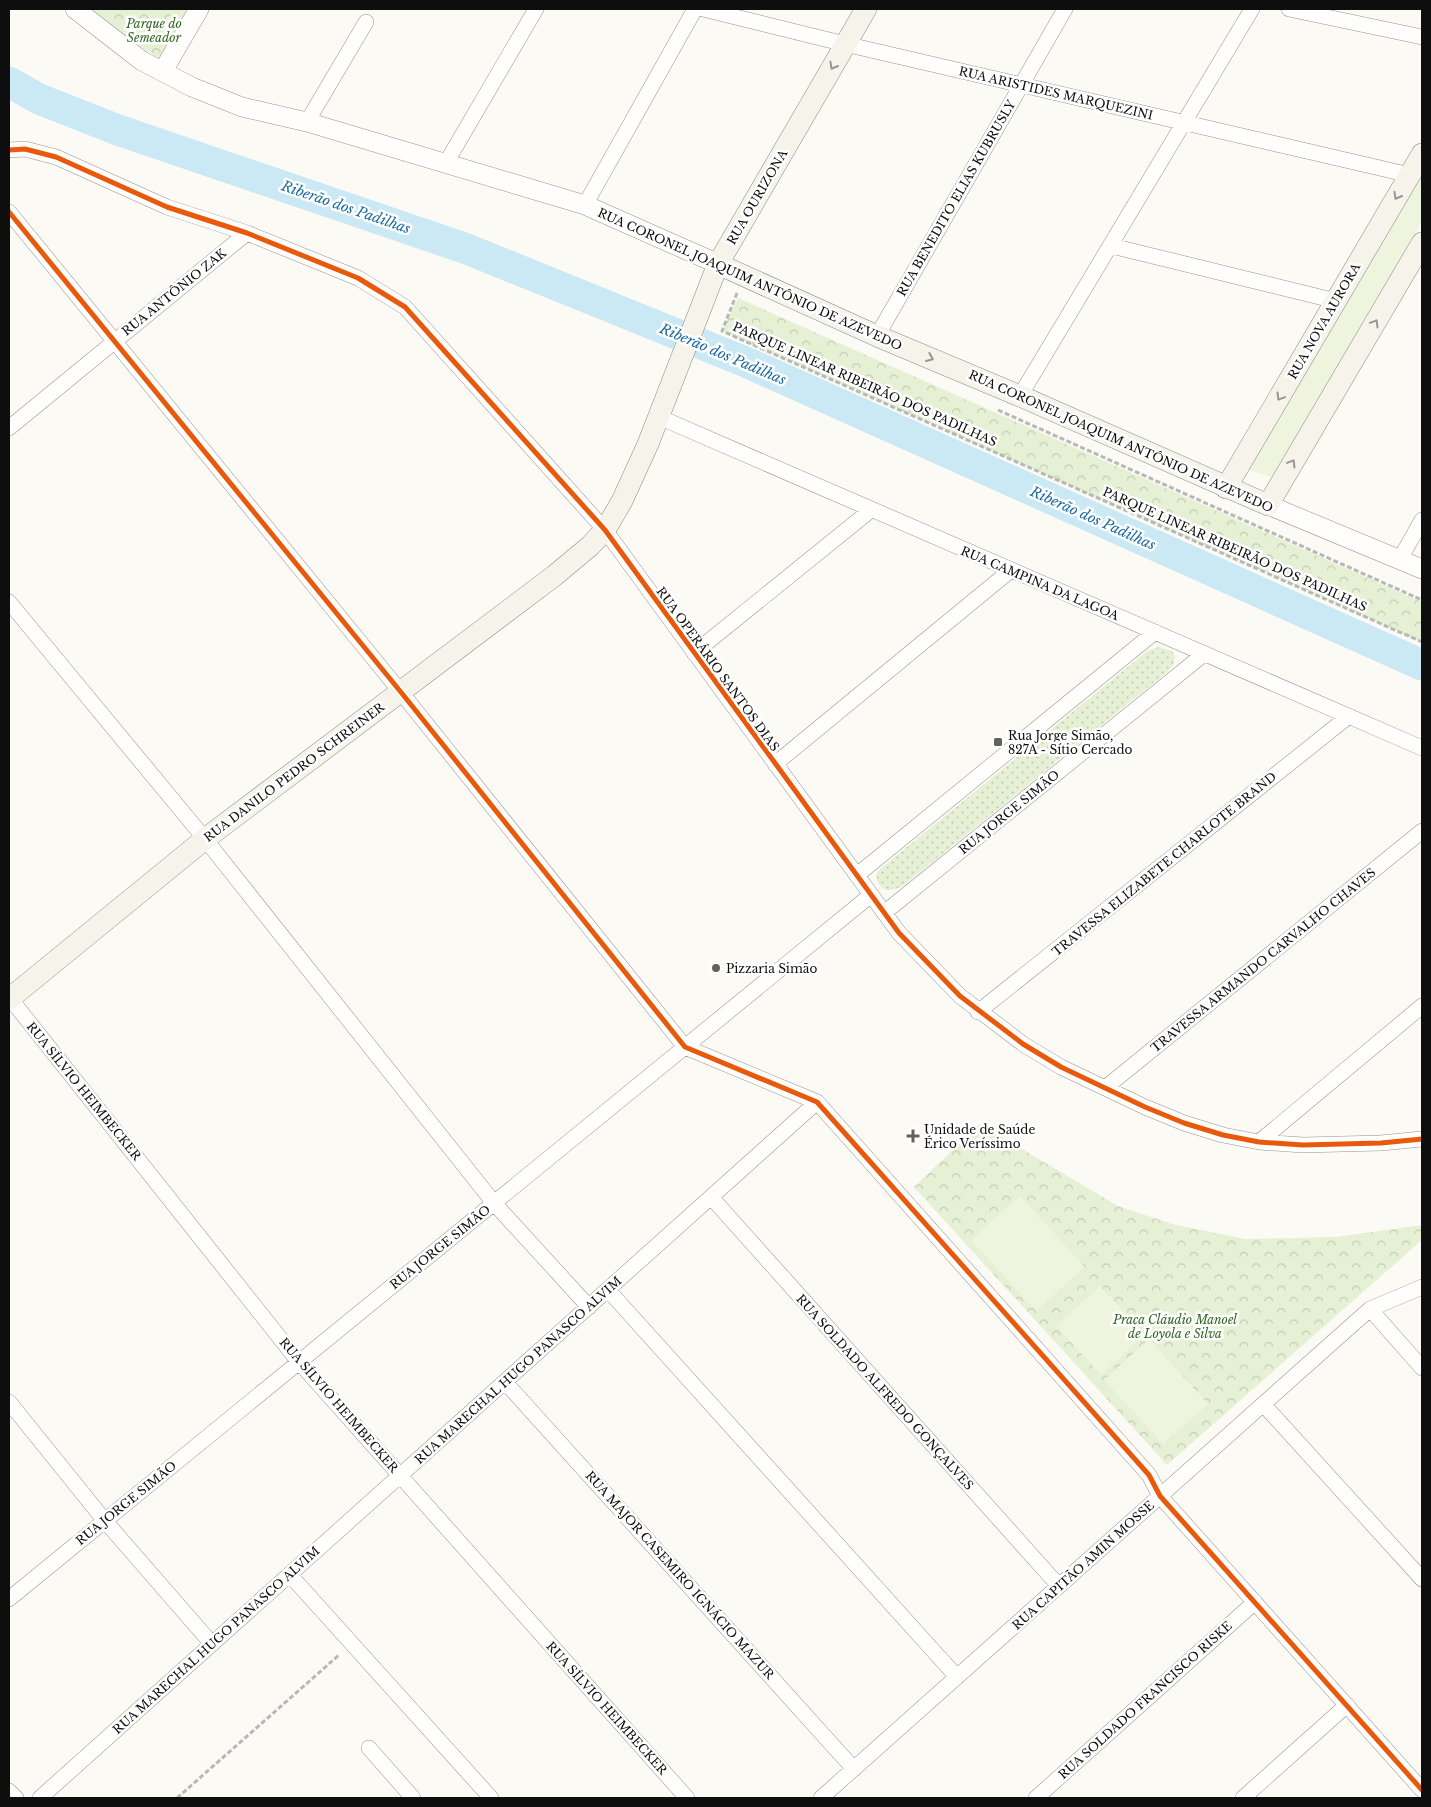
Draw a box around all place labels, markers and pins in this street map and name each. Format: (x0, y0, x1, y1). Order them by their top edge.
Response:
place label: Rua Jorge Simão, 827A - Sítio Cercado (1008, 728, 1132, 757)
marker: Rua Jorge Simão, 827A - Sítio Cercado (992, 736, 1004, 748)
place label: Pizzaria Simão (726, 961, 817, 976)
marker: Pizzaria Simão (710, 962, 722, 974)
place label: Unidade de Saúde Érico Veríssimo (924, 1122, 1035, 1151)
marker: Unidade de Saúde Érico Veríssimo (906, 1129, 920, 1143)

